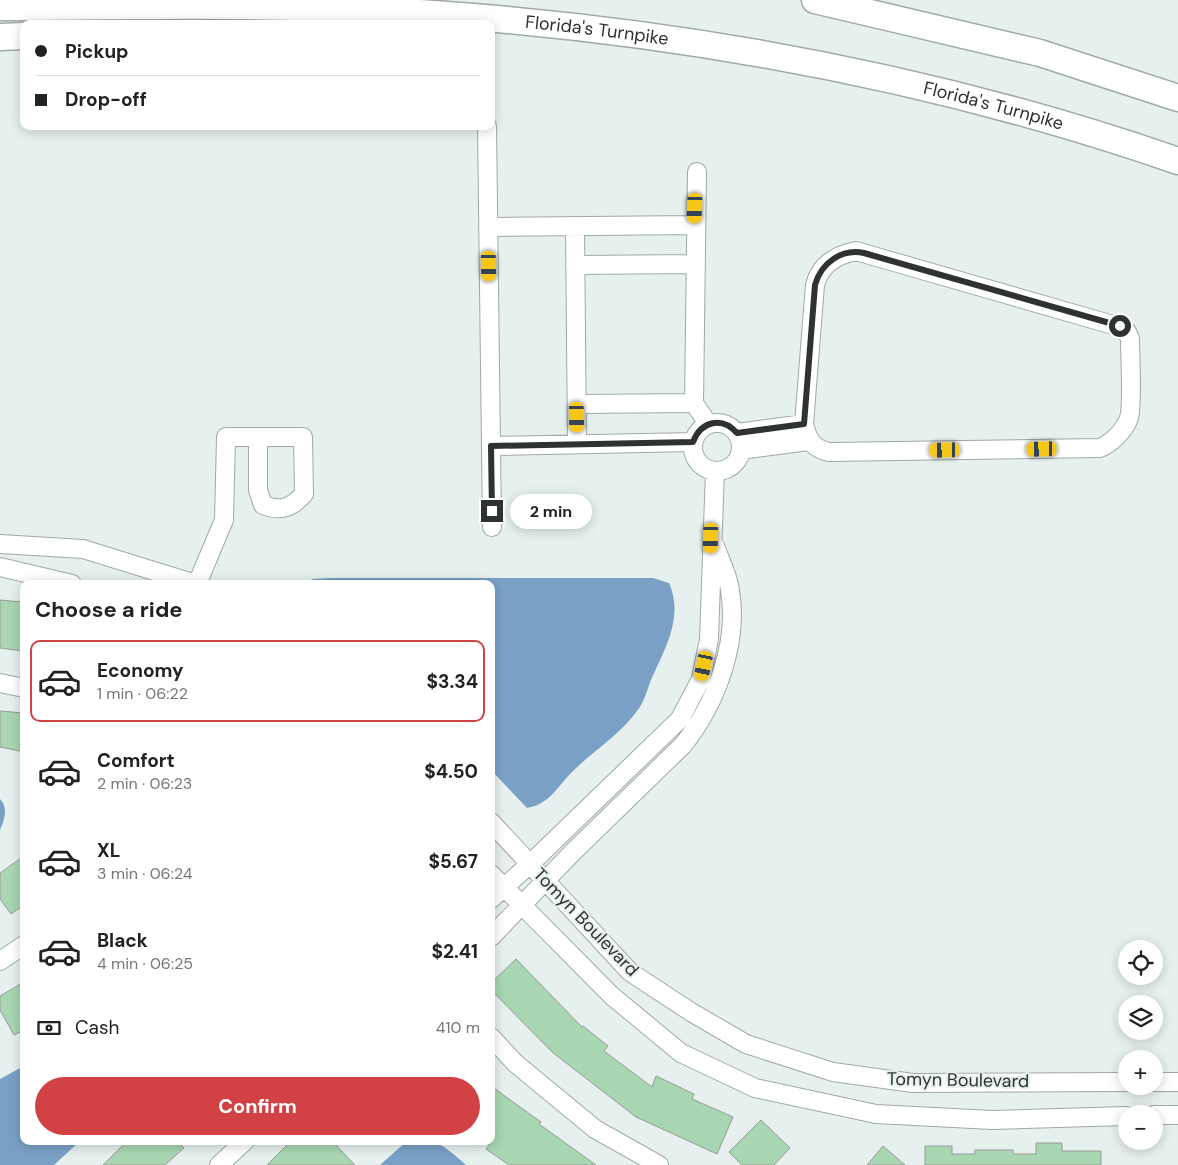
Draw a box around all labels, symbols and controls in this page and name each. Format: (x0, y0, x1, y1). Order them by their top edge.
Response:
street label: Florida's Turnpike (524, 10, 670, 51)
text: Pickup (65, 39, 129, 64)
street label: Florida's Turnpike (921, 76, 1066, 136)
text: Drop-off (65, 87, 147, 112)
car (686, 193, 703, 223)
car (481, 251, 496, 281)
route start (1109, 315, 1131, 337)
car (569, 402, 584, 432)
car (1026, 441, 1057, 457)
car (929, 442, 960, 458)
callout: 2 min (510, 494, 592, 528)
route end (481, 500, 503, 522)
text: 2 min (530, 501, 572, 522)
car (703, 523, 718, 553)
text: Choose a ride (35, 595, 183, 624)
car (693, 650, 714, 682)
text: Economy (97, 658, 184, 683)
icon: car (37, 659, 82, 704)
text: $3.34 (426, 669, 478, 694)
text: 1 min · 06:22 (97, 683, 188, 704)
text: Comfort (97, 748, 175, 773)
icon: car (37, 749, 82, 794)
text: $4.50 (424, 759, 478, 784)
text: 2 min · 06:23 (97, 773, 192, 794)
text: XL (97, 838, 120, 863)
icon: car (37, 839, 82, 884)
text: $5.67 (428, 849, 478, 874)
text: 3 min · 06:24 (97, 863, 193, 884)
street label: Tomyn Boulevard (528, 863, 644, 981)
text: Black (97, 928, 148, 953)
icon: car (37, 929, 82, 974)
text: $2.41 (432, 939, 478, 964)
map controls (1118, 940, 1163, 1150)
button: locate (1118, 940, 1163, 985)
text: 4 min · 06:25 (97, 953, 193, 974)
button: layers (1118, 995, 1163, 1040)
icon: cash (35, 1014, 63, 1042)
text: Cash (75, 1015, 119, 1040)
text: 410 m (436, 1017, 480, 1038)
button: + (1118, 1050, 1163, 1095)
street label: Tomyn Boulevard (887, 1067, 1029, 1093)
button: Confirm (35, 1077, 480, 1135)
button: − (1118, 1105, 1163, 1150)

